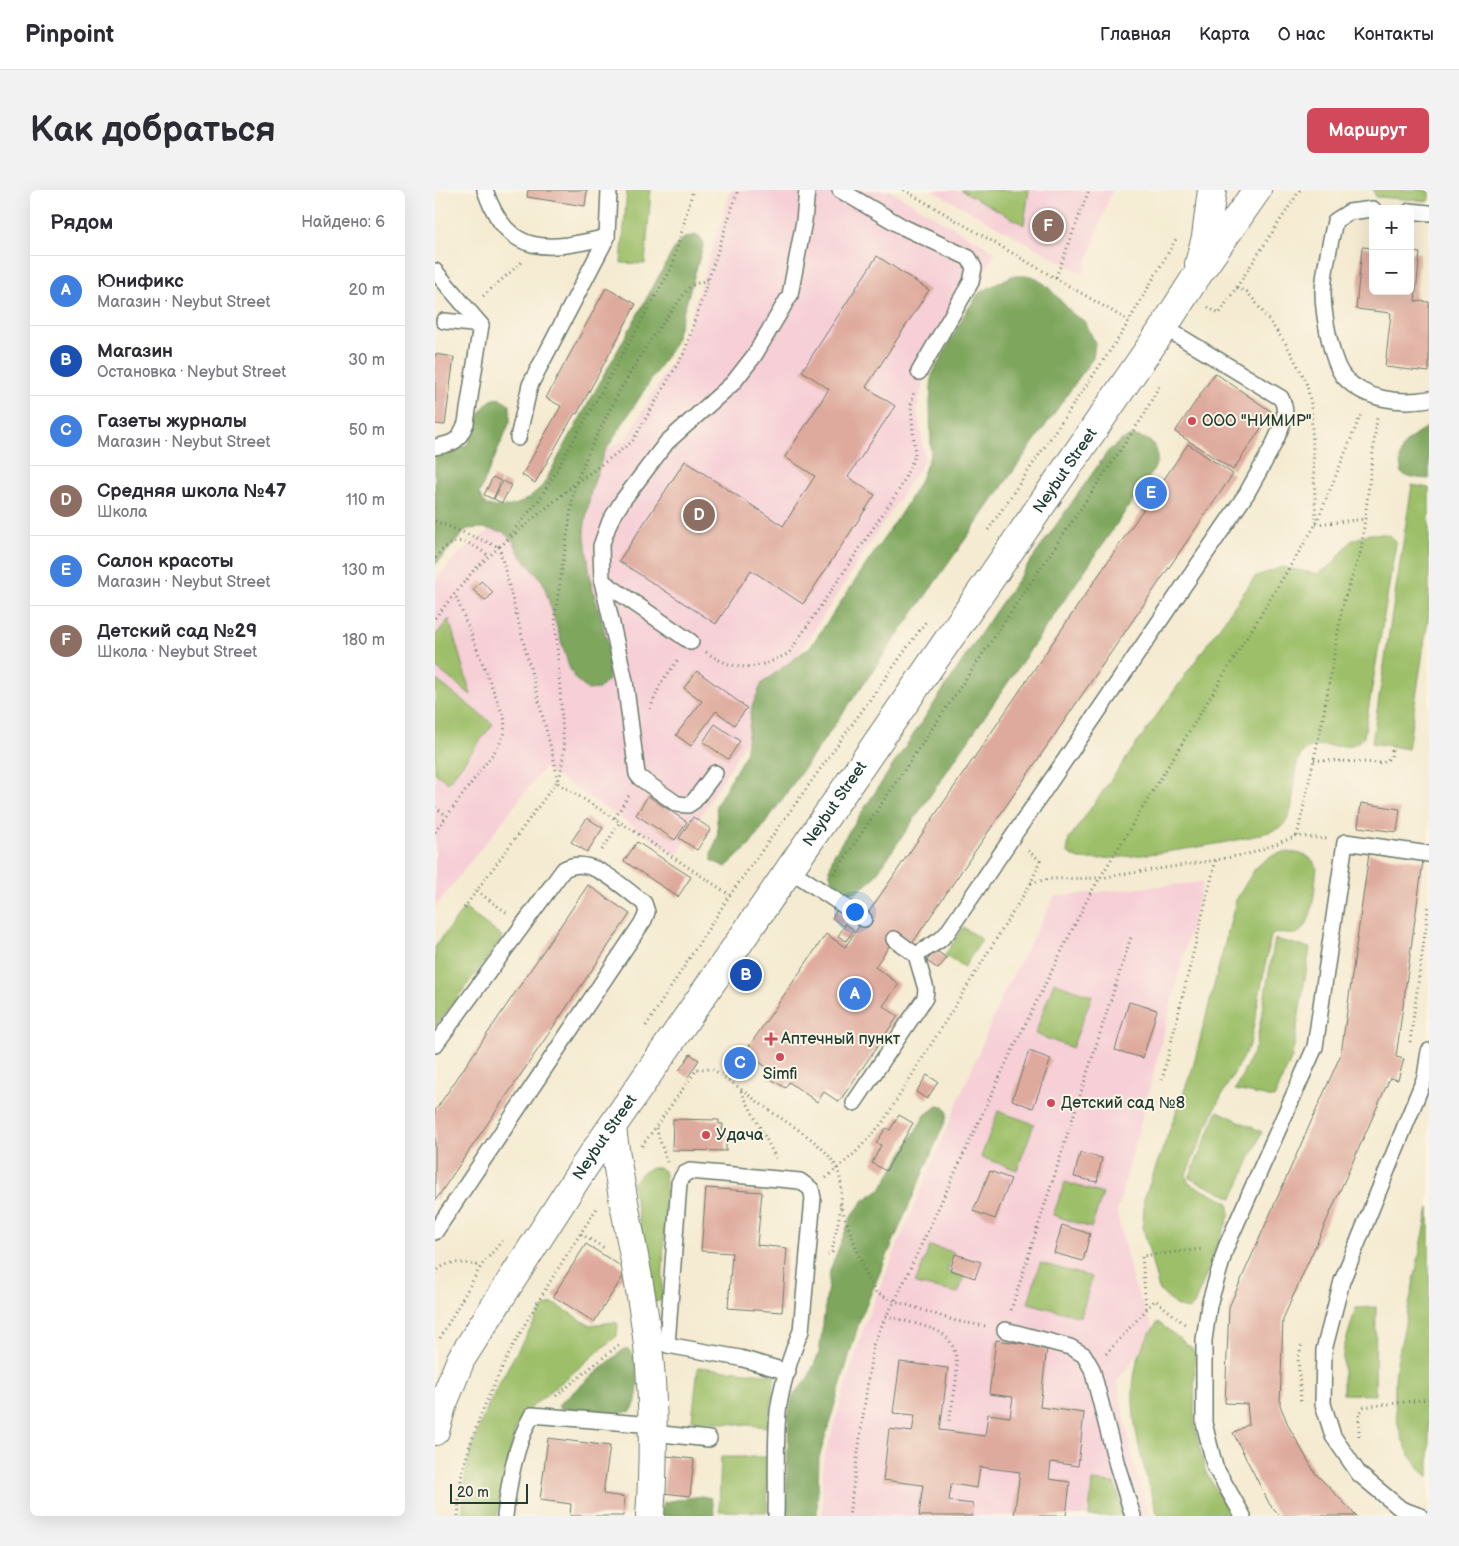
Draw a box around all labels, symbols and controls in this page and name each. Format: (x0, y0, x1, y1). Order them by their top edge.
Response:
text: Pinpoint (25, 20, 114, 49)
text: Главная (1100, 24, 1171, 45)
text: Карта (1199, 24, 1250, 45)
text: О нас (1278, 24, 1325, 45)
text: Контакты (1353, 24, 1434, 45)
button: Маршрут (1307, 108, 1429, 153)
text: Как добраться (30, 109, 276, 152)
map controls (1369, 205, 1414, 295)
button: + (1369, 205, 1414, 250)
pin: F (1032, 207, 1064, 245)
text: Рядом (50, 210, 113, 235)
text: Найдено: 6 (301, 213, 385, 232)
button: − (1369, 250, 1414, 295)
text: Юнификс (97, 270, 184, 293)
text: A (61, 281, 71, 300)
text: 20 m (349, 281, 385, 300)
text: Магазин · Neybut Street (97, 293, 270, 312)
text: Магазин (97, 340, 173, 363)
text: B (60, 351, 72, 370)
text: 30 m (348, 351, 385, 370)
text: Остановка · Neybut Street (97, 363, 286, 382)
text: Газеты журналы (97, 410, 247, 433)
place label: ООО "НИМИР" (1202, 412, 1312, 431)
marker: ООО "НИМИР" (1186, 415, 1198, 427)
text: C (60, 421, 72, 440)
text: 50 m (349, 421, 385, 440)
street label: Neybut Street (1029, 424, 1101, 517)
text: Магазин · Neybut Street (97, 433, 270, 452)
pin: E (1135, 474, 1167, 512)
text: Средняя школа №47 (97, 480, 287, 503)
text: D (60, 491, 72, 510)
text: 110 m (346, 491, 385, 510)
pin: D (683, 496, 715, 534)
text: Школа (97, 503, 147, 522)
text: Салон красоты (97, 550, 234, 573)
text: E (61, 561, 71, 580)
text: 130 m (342, 561, 385, 580)
text: Магазин · Neybut Street (97, 573, 270, 592)
text: Детский сад №29 (97, 620, 257, 643)
text: F (61, 631, 71, 650)
text: 180 m (343, 631, 385, 650)
text: Школа · Neybut Street (97, 643, 257, 662)
street label: Neybut Street (799, 758, 871, 850)
your location (842, 899, 868, 925)
pin: B (730, 956, 762, 994)
pin: A (839, 975, 871, 1013)
place label: Аптечный пункт (780, 1030, 901, 1049)
marker: Аптечный пункт (765, 1033, 777, 1045)
pin: C (724, 1044, 756, 1082)
marker: Simfi (774, 1051, 786, 1063)
place label: Simfi (763, 1065, 797, 1084)
street label: Neybut Street (569, 1091, 641, 1183)
place label: Детский сад №8 (1061, 1094, 1185, 1113)
marker: Детский сад №8 (1045, 1097, 1057, 1109)
place label: Удача (716, 1126, 764, 1145)
marker: Удача (700, 1129, 712, 1141)
scale bar (450, 1481, 527, 1504)
text: 20 m (457, 1484, 489, 1501)

